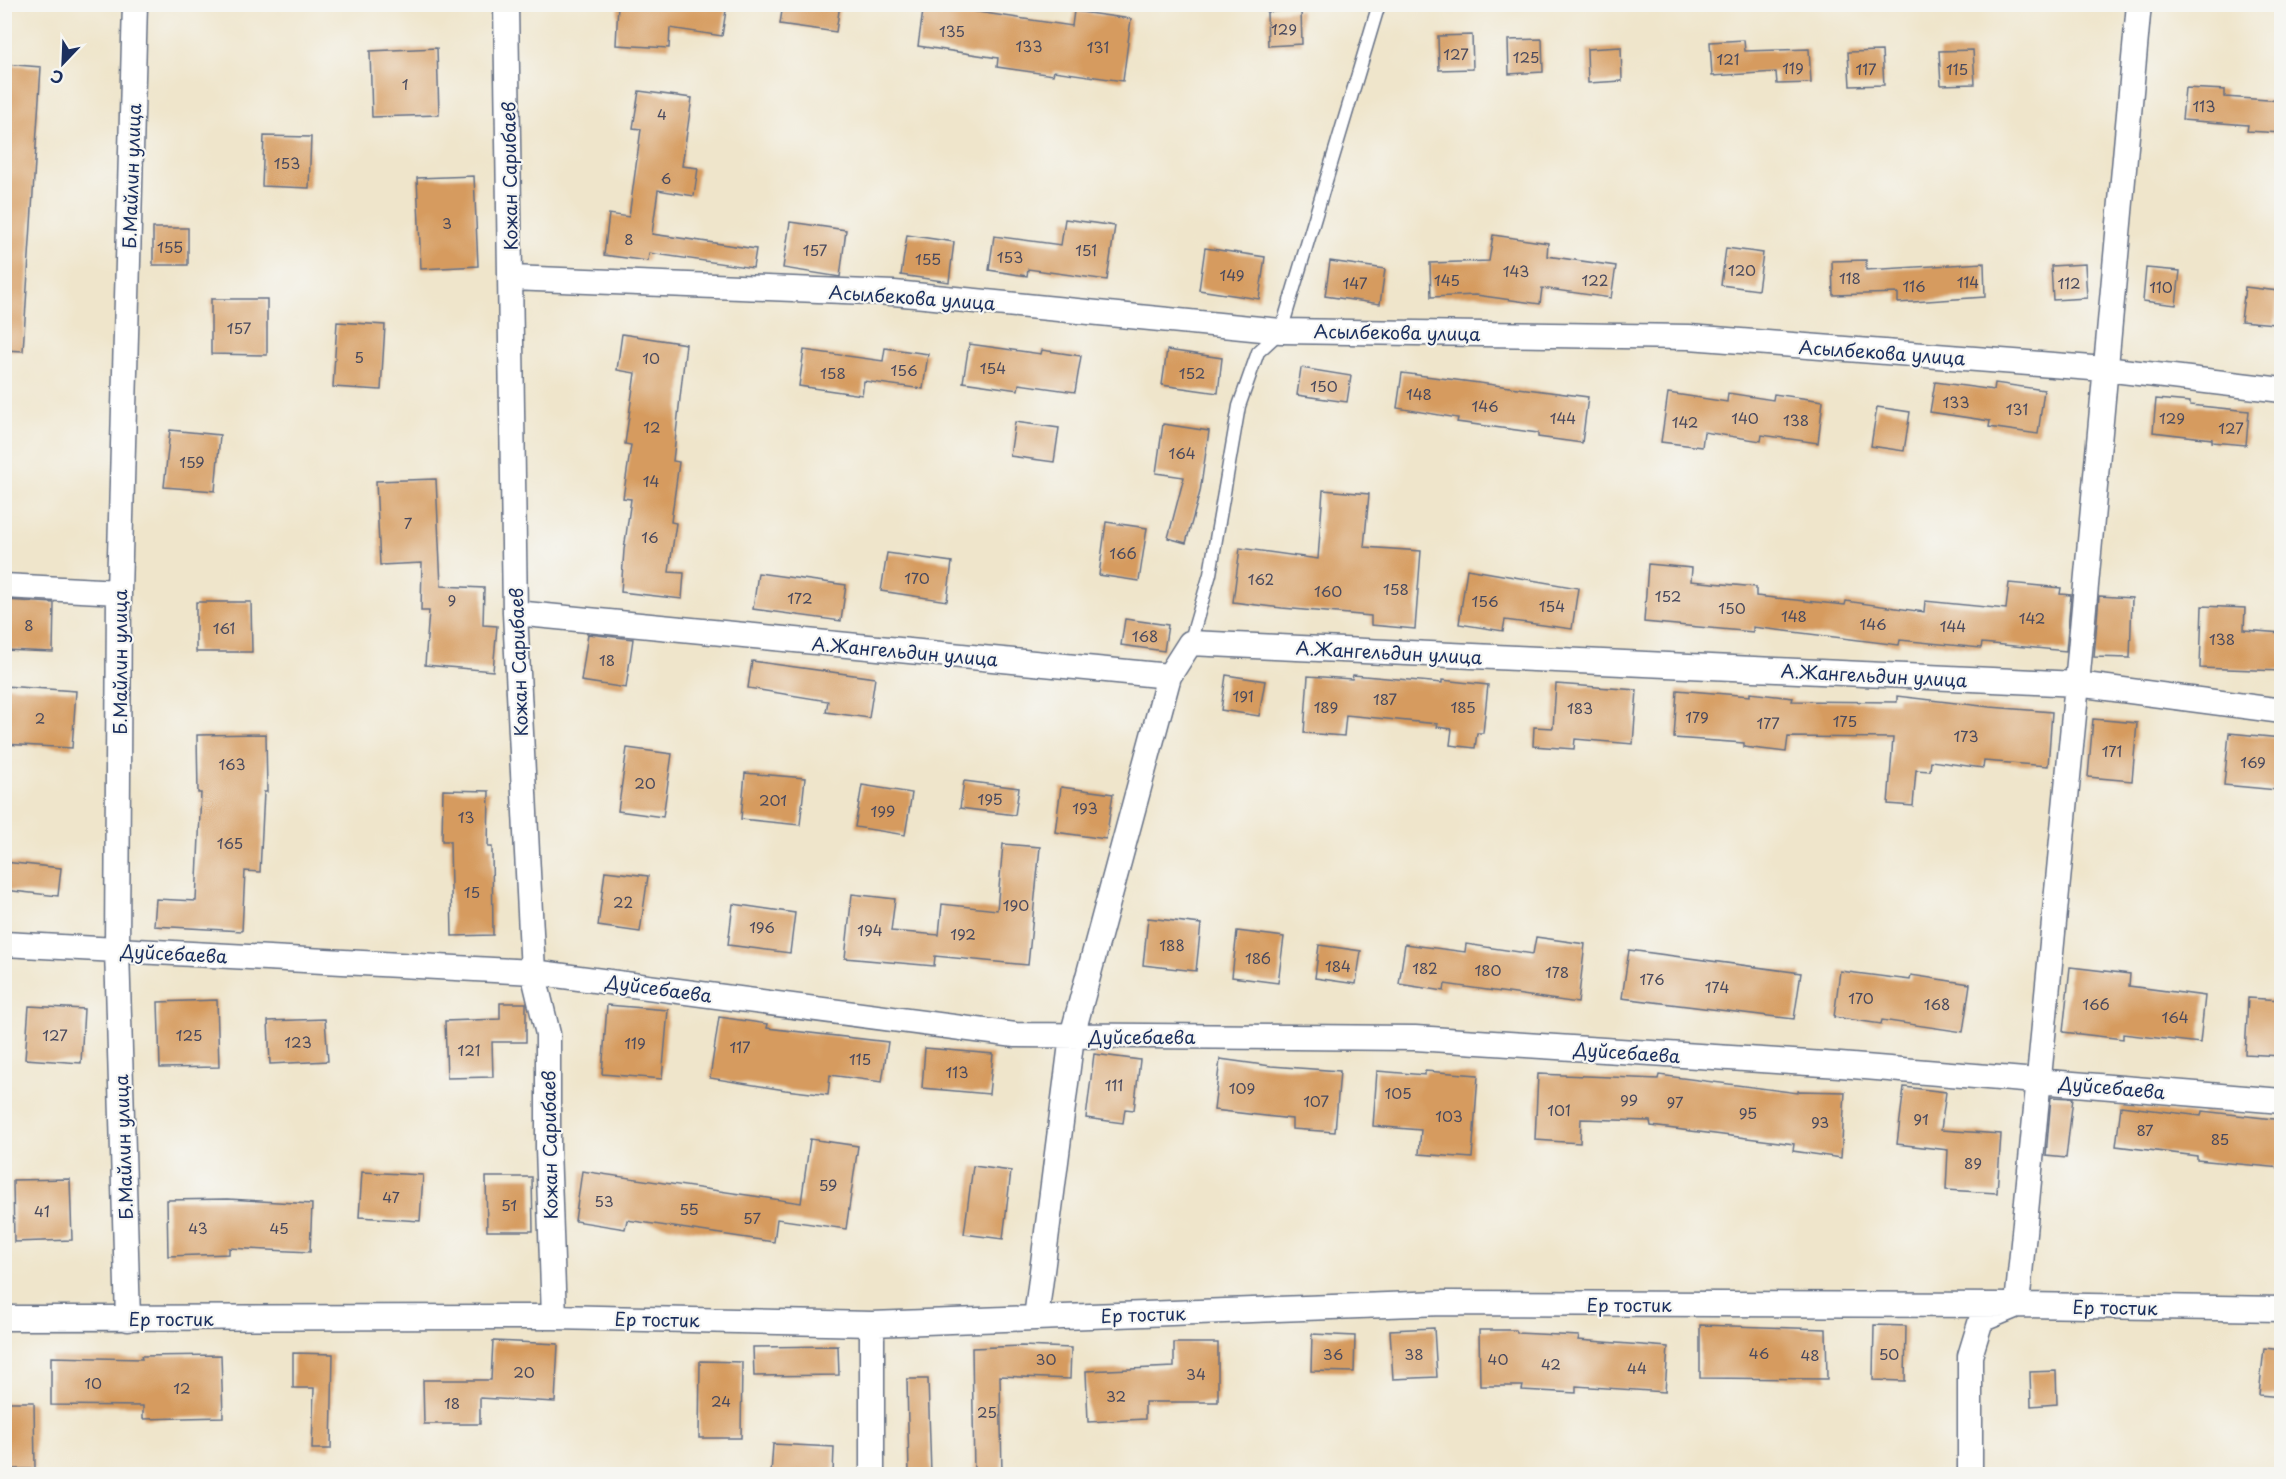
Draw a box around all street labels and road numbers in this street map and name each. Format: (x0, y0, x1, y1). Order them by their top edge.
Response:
street label: Кожан Сарибаев (494, 101, 524, 251)
street label: Б.Майлин улица (115, 102, 147, 249)
street label: Асылбекова улица (828, 278, 997, 316)
street label: Асылбекова улица (1313, 317, 1481, 347)
street label: Асылбекова улица (1798, 333, 1967, 371)
street label: Кожан Сарибаев (502, 587, 534, 737)
street label: Б.Майлин улица (106, 589, 133, 735)
street label: А.Жангельдин улица (811, 629, 1000, 673)
street label: А.Жангельдин улица (1295, 634, 1484, 670)
street label: А.Жангельдин улица (1780, 657, 1969, 693)
street label: Дуйсебаева (119, 937, 229, 969)
street label: Дуйсебаева (603, 967, 715, 1009)
street label: Дуйсебаева (1088, 1023, 1196, 1050)
street label: Дуйсебаева (1572, 1035, 1682, 1069)
street label: Дуйсебаева (2057, 1069, 2167, 1105)
street label: Кожан Сарибаев (534, 1070, 564, 1220)
street label: Б.Майлин улица (107, 1073, 139, 1220)
street label: Ер тостик (1586, 1291, 1672, 1318)
street label: Ер тостик (2072, 1293, 2158, 1321)
street label: Ер тостик (1100, 1299, 1186, 1329)
street label: Ер тостик (128, 1305, 214, 1332)
street label: Ер тостик (614, 1305, 700, 1333)

